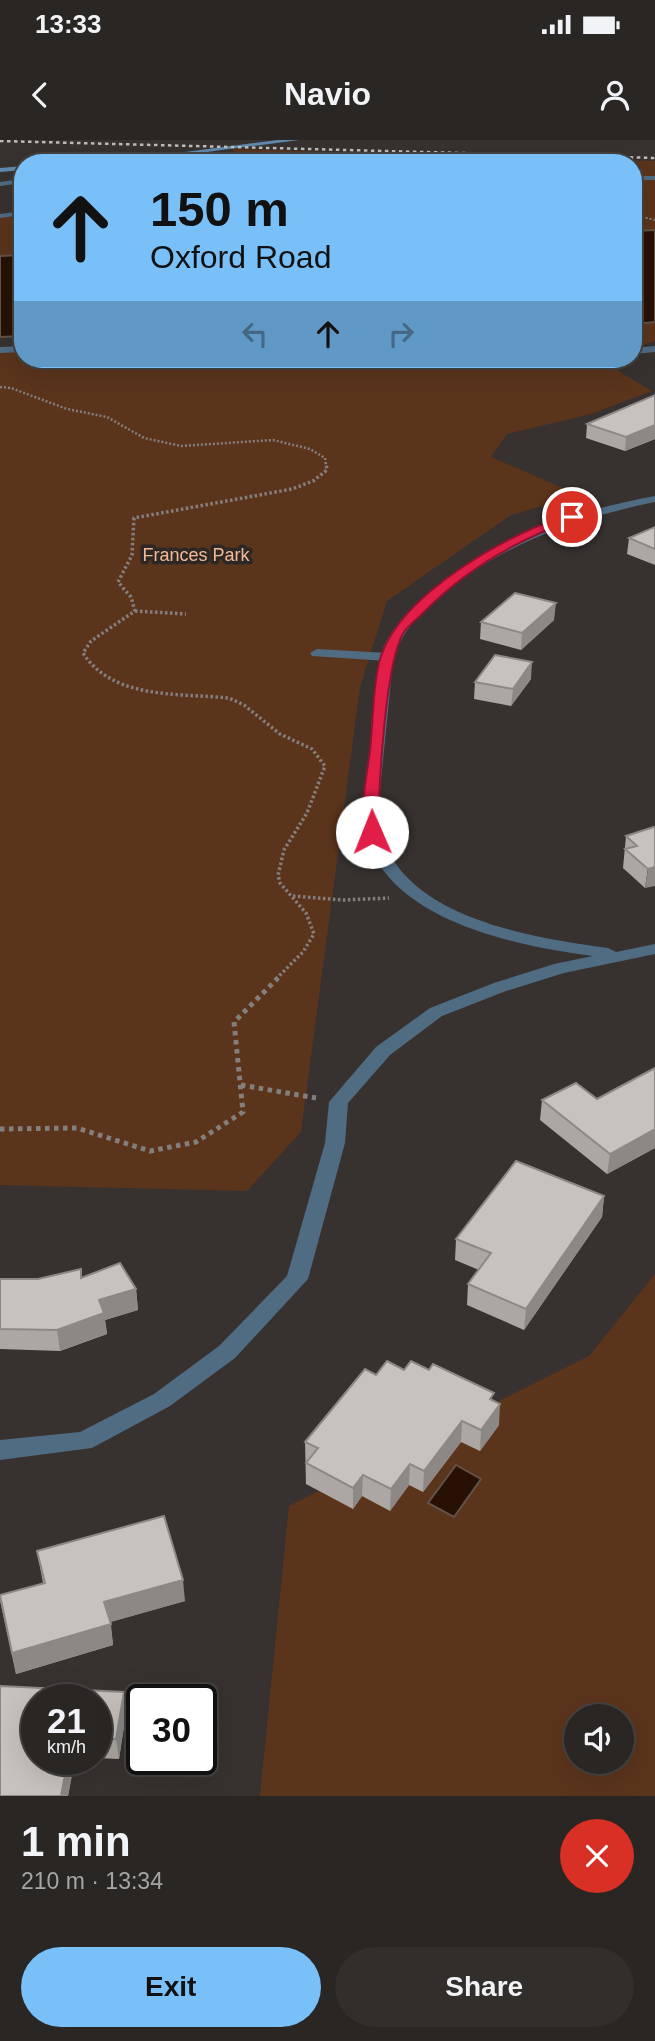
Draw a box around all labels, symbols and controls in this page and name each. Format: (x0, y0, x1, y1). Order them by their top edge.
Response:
text: 13:33 (35, 9, 102, 39)
icon: back (21, 76, 59, 114)
text: Navio (284, 76, 371, 112)
icon: person (596, 76, 634, 114)
icon: ahead (35, 182, 126, 273)
text: 150 m (150, 182, 289, 236)
text: Oxford Road (150, 239, 331, 275)
icon: left (236, 315, 274, 353)
icon: ahead (309, 315, 347, 353)
icon: right (382, 315, 420, 353)
pin (542, 487, 602, 547)
icon: arrive (553, 498, 591, 536)
park label: Frances Park (142, 545, 251, 565)
position arrow (335, 795, 409, 869)
speed limit sign: 30 (126, 1684, 217, 1775)
text: 21 (47, 1701, 86, 1740)
map controls (564, 1704, 634, 1774)
button: sound (564, 1704, 634, 1774)
text: km/h (47, 1737, 86, 1757)
text: 1 min (21, 1818, 131, 1865)
button: close (560, 1819, 634, 1893)
text: 210 m · 13:34 (21, 1868, 163, 1894)
button: Exit (21, 1947, 321, 2027)
button: Share (335, 1947, 634, 2027)

